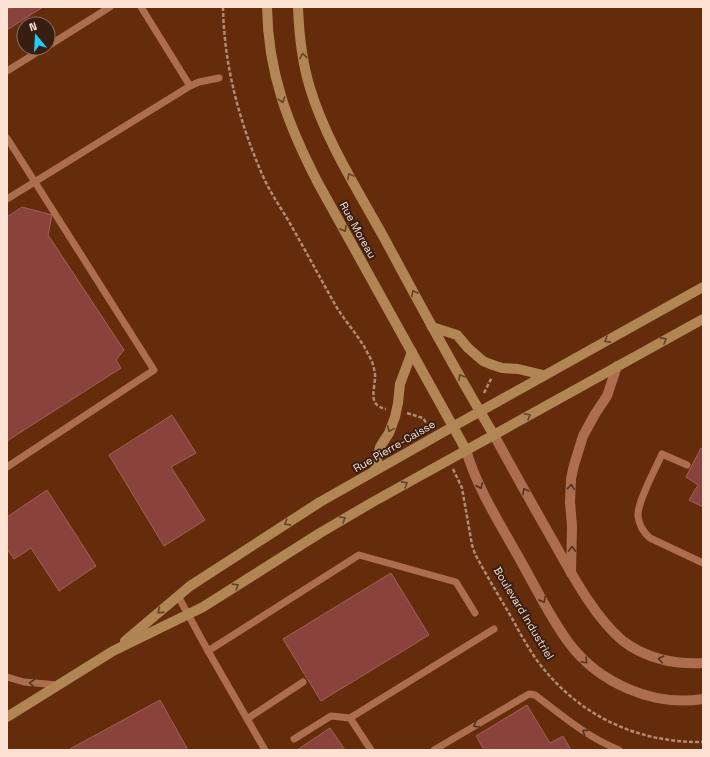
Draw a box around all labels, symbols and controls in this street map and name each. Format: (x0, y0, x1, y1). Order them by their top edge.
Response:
north arrow (16, 16, 56, 56)
text: N (27, 19, 39, 34)
one-way arrow (299, 53, 307, 59)
one-way arrow (277, 97, 286, 104)
one-way arrow (348, 173, 355, 180)
street label: Rue Moreau (337, 199, 379, 261)
one-way arrow (340, 225, 347, 232)
one-way arrow (411, 289, 418, 297)
one-way arrow (604, 335, 611, 343)
one-way arrow (660, 338, 667, 345)
one-way arrow (458, 374, 465, 382)
one-way arrow (524, 414, 531, 421)
street label: Rue Pierre-Caisse (350, 417, 438, 475)
one-way arrow (387, 425, 395, 433)
one-way arrow (401, 482, 408, 489)
one-way arrow (475, 482, 483, 490)
one-way arrow (566, 484, 575, 490)
one-way arrow (522, 488, 529, 495)
one-way arrow (339, 517, 346, 524)
one-way arrow (284, 518, 291, 525)
one-way arrow (568, 546, 576, 552)
street label: Boulevard Industriel (491, 564, 557, 662)
one-way arrow (232, 583, 239, 591)
one-way arrow (538, 596, 546, 603)
one-way arrow (158, 606, 165, 613)
one-way arrow (657, 655, 664, 664)
one-way arrow (580, 656, 588, 664)
one-way arrow (29, 678, 35, 687)
one-way arrow (473, 721, 480, 728)
one-way arrow (582, 729, 589, 737)

